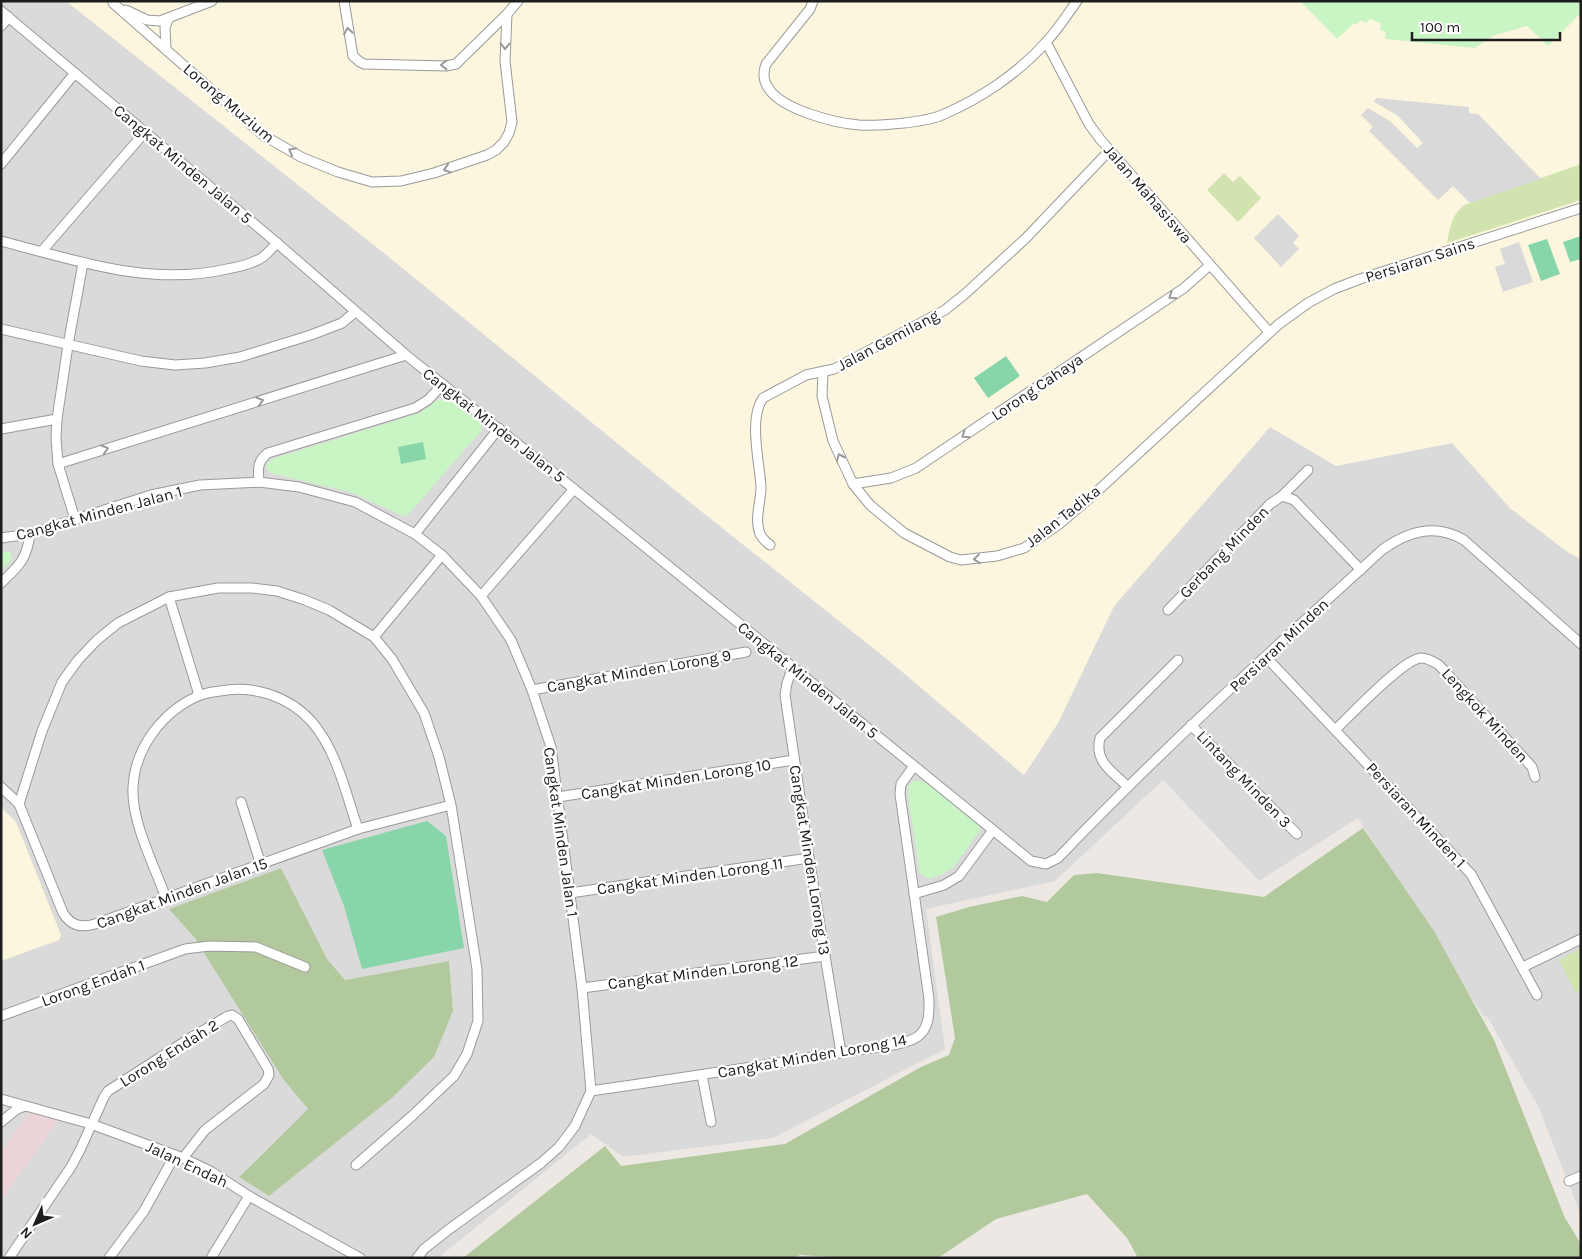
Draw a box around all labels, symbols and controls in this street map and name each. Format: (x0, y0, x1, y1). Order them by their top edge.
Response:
scale bar (1412, 10, 1560, 42)
text: 100 m (1420, 18, 1460, 36)
one-way arrow (344, 27, 354, 35)
one-way arrow (500, 42, 511, 50)
street label: Lorong Muzium (179, 59, 279, 147)
one-way arrow (439, 60, 447, 70)
street label: Cangkat Minden Jalan 5 (110, 100, 256, 228)
street label: Jalan Mahasiswa (1100, 141, 1196, 247)
one-way arrow (288, 147, 297, 157)
one-way arrow (443, 163, 452, 173)
street label: Persiaran Sains (1363, 233, 1477, 287)
one-way arrow (1168, 290, 1178, 299)
street label: Jalan Gemilang (834, 305, 942, 375)
street label: Lorong Cahaya (988, 349, 1086, 425)
street label: Cangkat Minden Jalan 5 (419, 364, 569, 486)
one-way arrow (255, 397, 263, 407)
one-way arrow (961, 429, 971, 438)
one-way arrow (100, 445, 108, 455)
one-way arrow (836, 453, 847, 462)
street label: Jalan Tadika (1022, 481, 1104, 551)
street label: Cangkat Minden Jalan 1 (14, 482, 184, 544)
street label: Gerbang Minden (1175, 502, 1273, 602)
one-way arrow (973, 553, 981, 564)
street label: Persiaran Minden (1226, 594, 1332, 696)
street label: Cangkat Minden Jalan 5 (734, 618, 882, 742)
street label: Cangkat Minden Lorong 9 (545, 645, 733, 697)
street label: Lengkok Minden (1438, 664, 1532, 766)
street label: Lintang Minden 3 (1193, 726, 1295, 832)
street label: Cangkat Minden Jalan 1 (540, 746, 582, 918)
street label: Cangkat Minden Lorong 10 (580, 755, 772, 803)
street label: Persiaran Minden 1 (1362, 758, 1470, 872)
street label: Cangkat Minden Lorong 13 (786, 764, 834, 956)
street label: Cangkat Minden Jalan 15 (94, 853, 270, 933)
street label: Cangkat Minden Lorong 11 (596, 854, 784, 898)
street label: Cangkat Minden Lorong 12 (607, 951, 799, 993)
street label: Lorong Endah 1 (39, 955, 147, 1011)
street label: Lorong Endah 2 (116, 1015, 222, 1091)
street label: Cangkat Minden Lorong 14 (716, 1030, 908, 1082)
street label: Jalan Endah (143, 1137, 231, 1191)
north arrow (10, 1199, 60, 1249)
text: N (17, 1223, 36, 1242)

